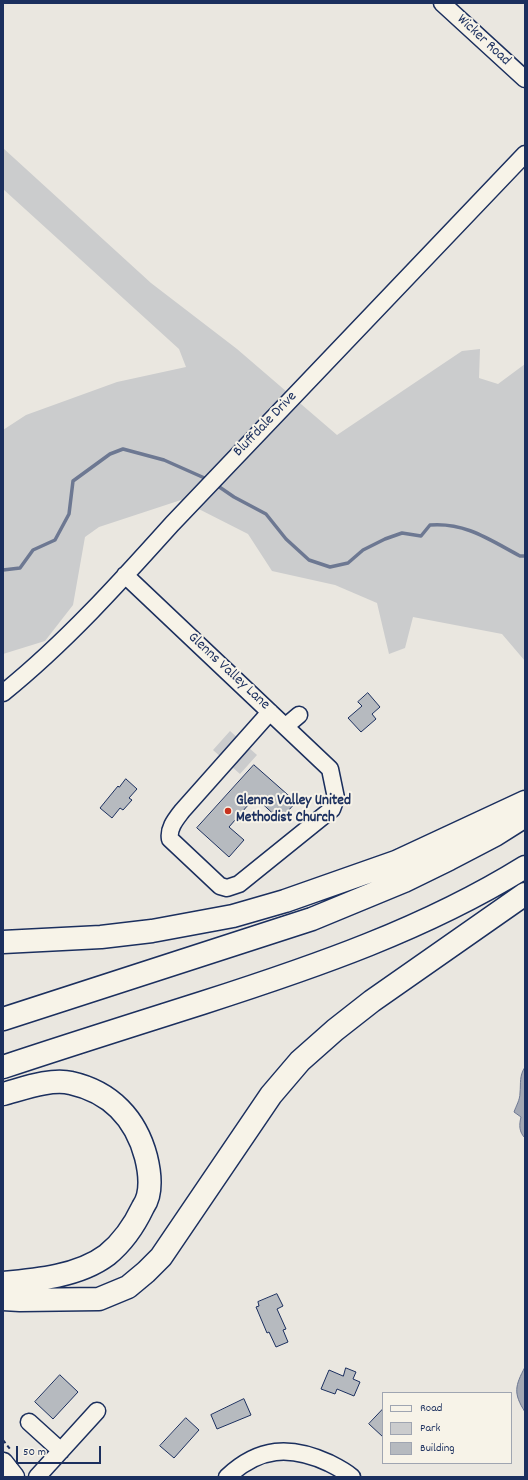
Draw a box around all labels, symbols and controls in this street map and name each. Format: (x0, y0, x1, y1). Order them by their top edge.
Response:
street label: Wicker Road (452, 12, 514, 70)
street label: Bluffdale Drive (230, 389, 302, 461)
street label: Glenns Valley Lane (183, 629, 273, 715)
place label: Glenns Valley United Methodist Church (236, 793, 351, 828)
marker: Glenns Valley United Methodist Church (223, 806, 233, 816)
legend (382, 1392, 512, 1464)
text: Road (420, 1400, 442, 1417)
text: Park (420, 1420, 440, 1437)
scale bar (18, 1438, 103, 1464)
text: Building (420, 1440, 455, 1457)
text: 50 m (23, 1444, 46, 1461)

